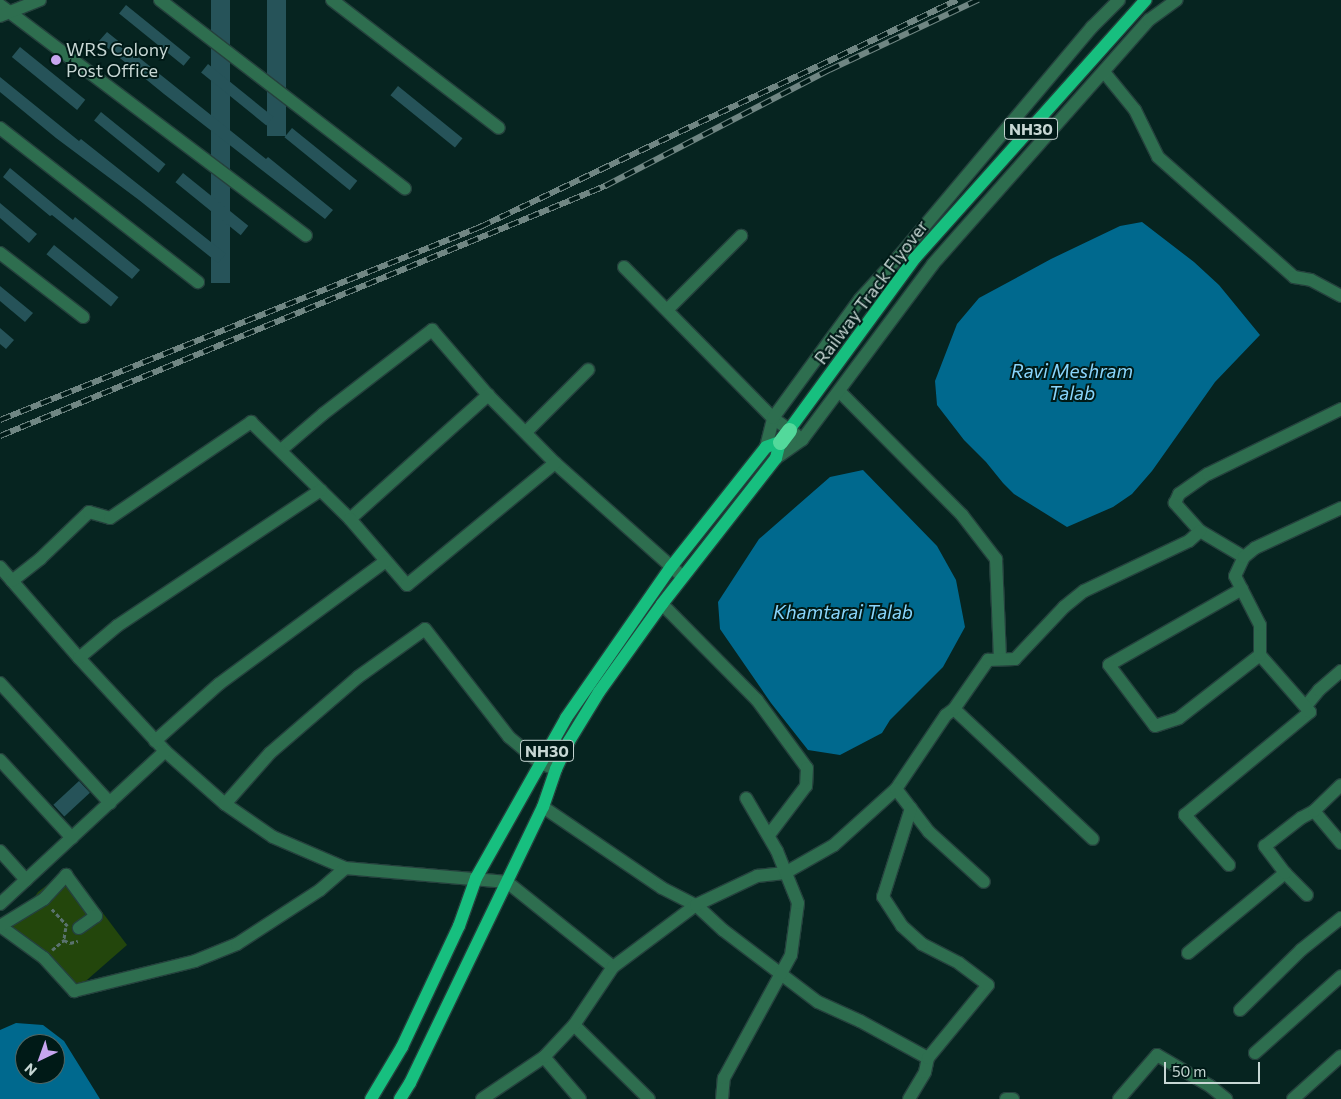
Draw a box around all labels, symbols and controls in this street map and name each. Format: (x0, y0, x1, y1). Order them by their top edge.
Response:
place label: WRS Colony Post Office (66, 39, 168, 82)
marker: WRS Colony Post Office (50, 54, 62, 66)
road number: NH30 (1004, 116, 1058, 142)
street label: Railway Track Flyover (810, 215, 932, 369)
water label: Ravi Meshram Talab (1011, 360, 1133, 404)
water label: Khamtarai Talab (773, 601, 913, 623)
road number: NH30 (520, 738, 574, 764)
north arrow (15, 1034, 65, 1084)
scale bar (1166, 1052, 1262, 1084)
text: N (21, 1060, 40, 1080)
text: 50 m (1172, 1062, 1206, 1080)

